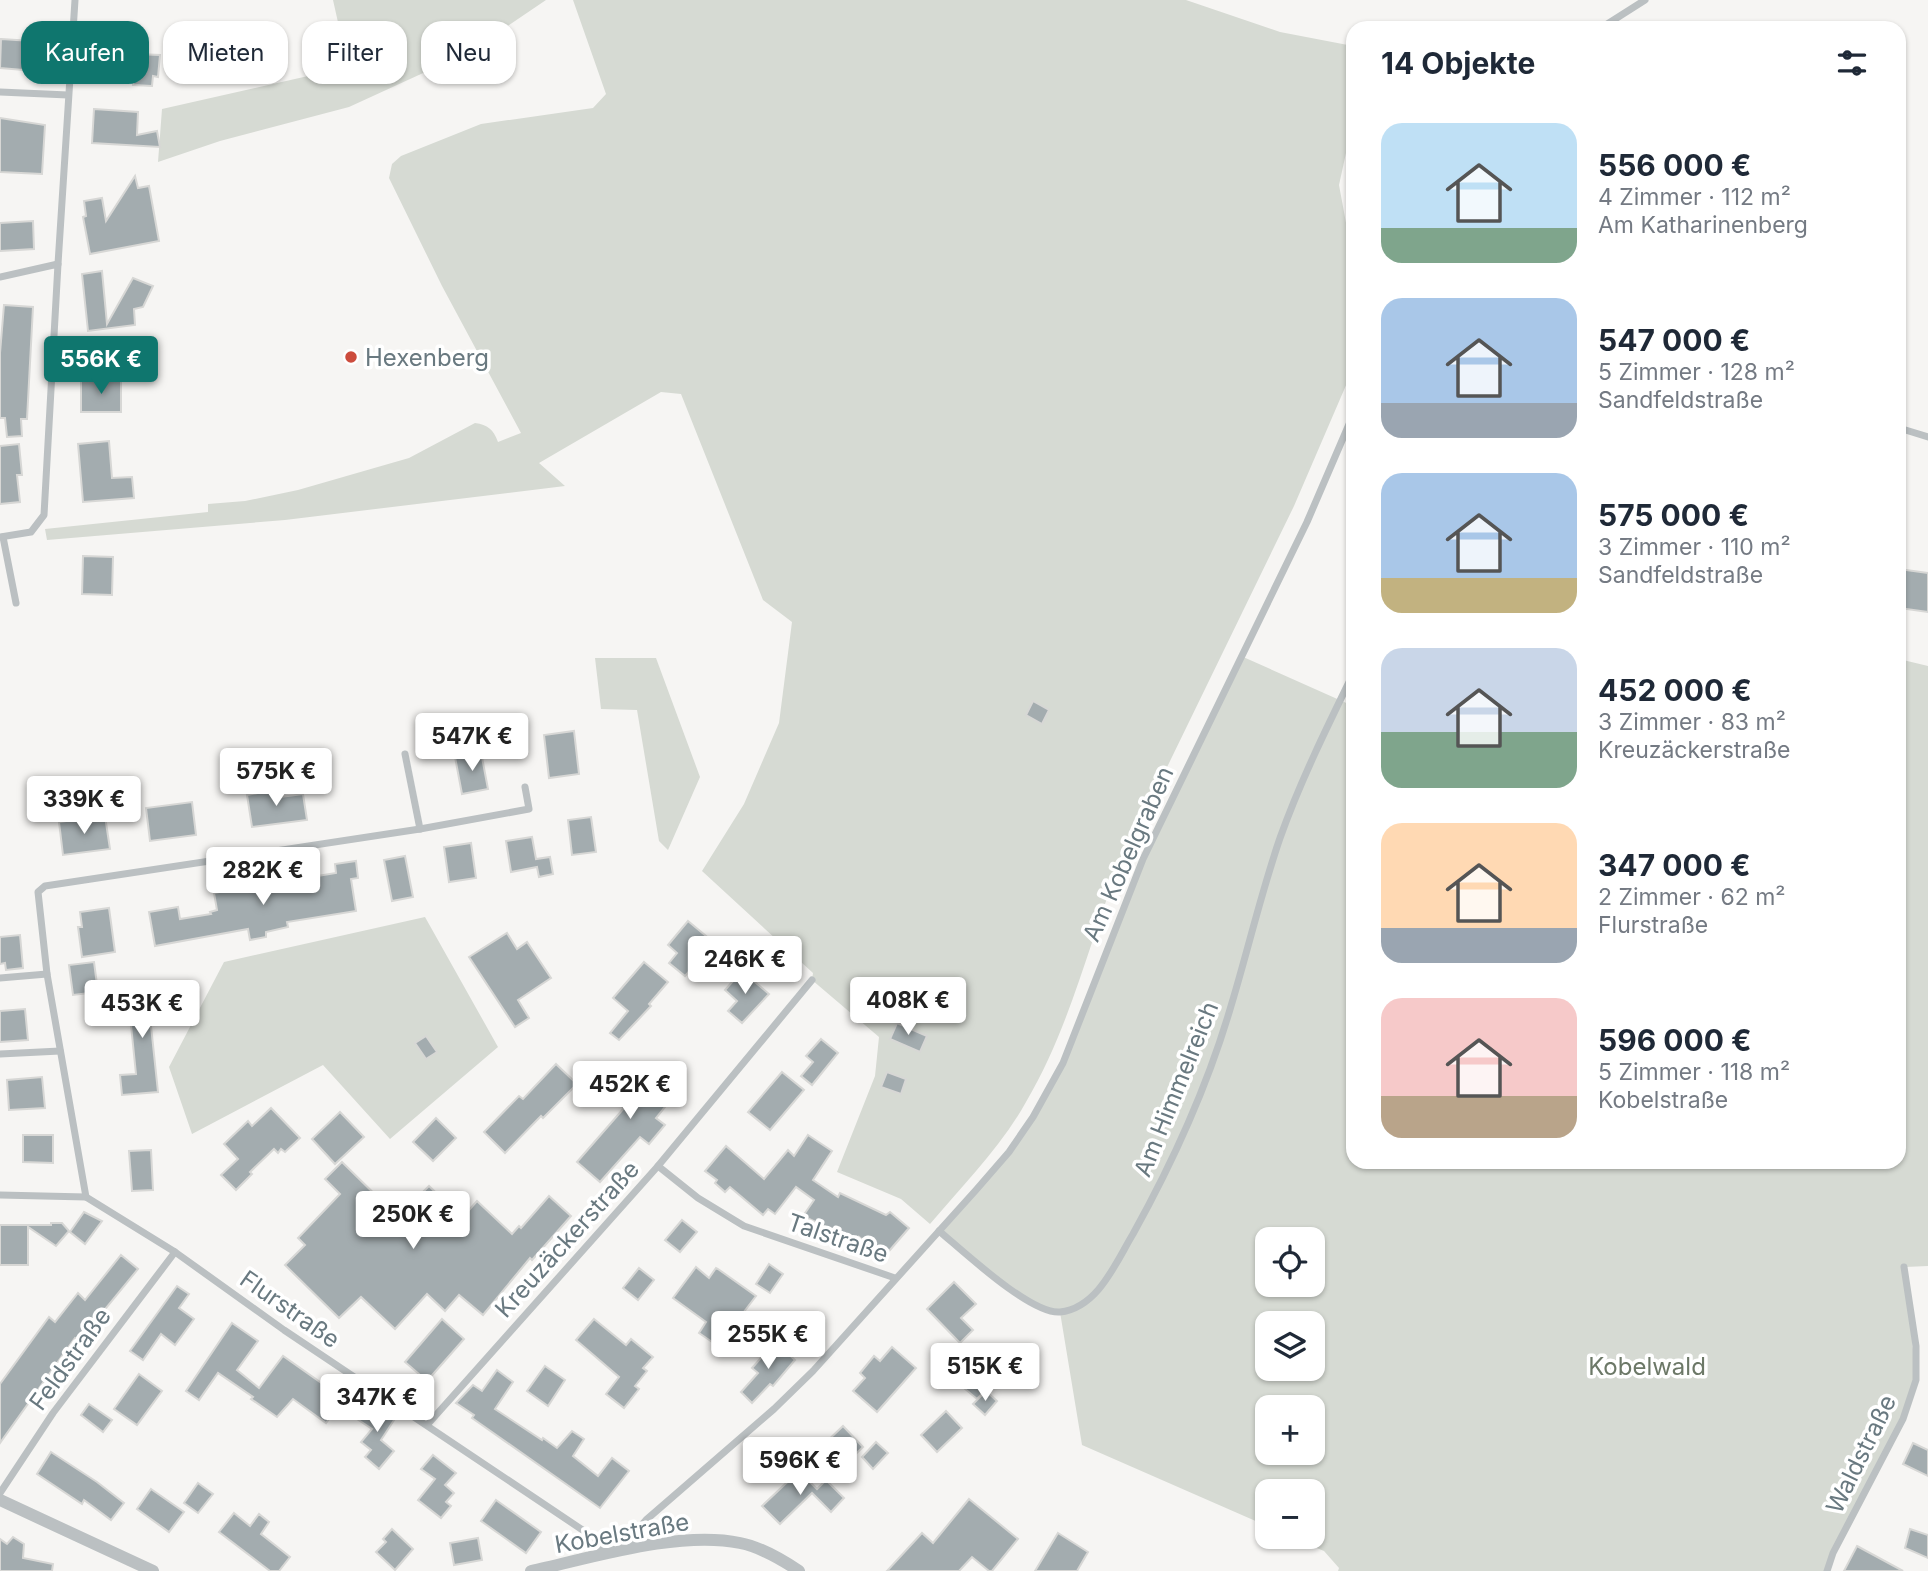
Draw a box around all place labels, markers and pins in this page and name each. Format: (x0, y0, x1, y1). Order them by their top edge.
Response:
pin: 556K € (44, 336, 158, 396)
place label: Hexenberg (365, 343, 489, 372)
marker: Hexenberg (343, 349, 359, 365)
pin: 547K € (415, 714, 529, 773)
pin: 575K € (219, 748, 333, 808)
pin: 339K € (27, 776, 141, 836)
pin: 282K € (206, 848, 320, 907)
pin: 246K € (688, 936, 802, 996)
pin: 408K € (851, 978, 965, 1037)
pin: 453K € (85, 981, 199, 1040)
pin: 452K € (573, 1062, 687, 1121)
pin: 250K € (356, 1192, 470, 1251)
pin: 255K € (711, 1312, 825, 1371)
pin: 515K € (928, 1344, 1042, 1403)
pin: 347K € (320, 1374, 434, 1434)
pin: 596K € (743, 1438, 857, 1497)

